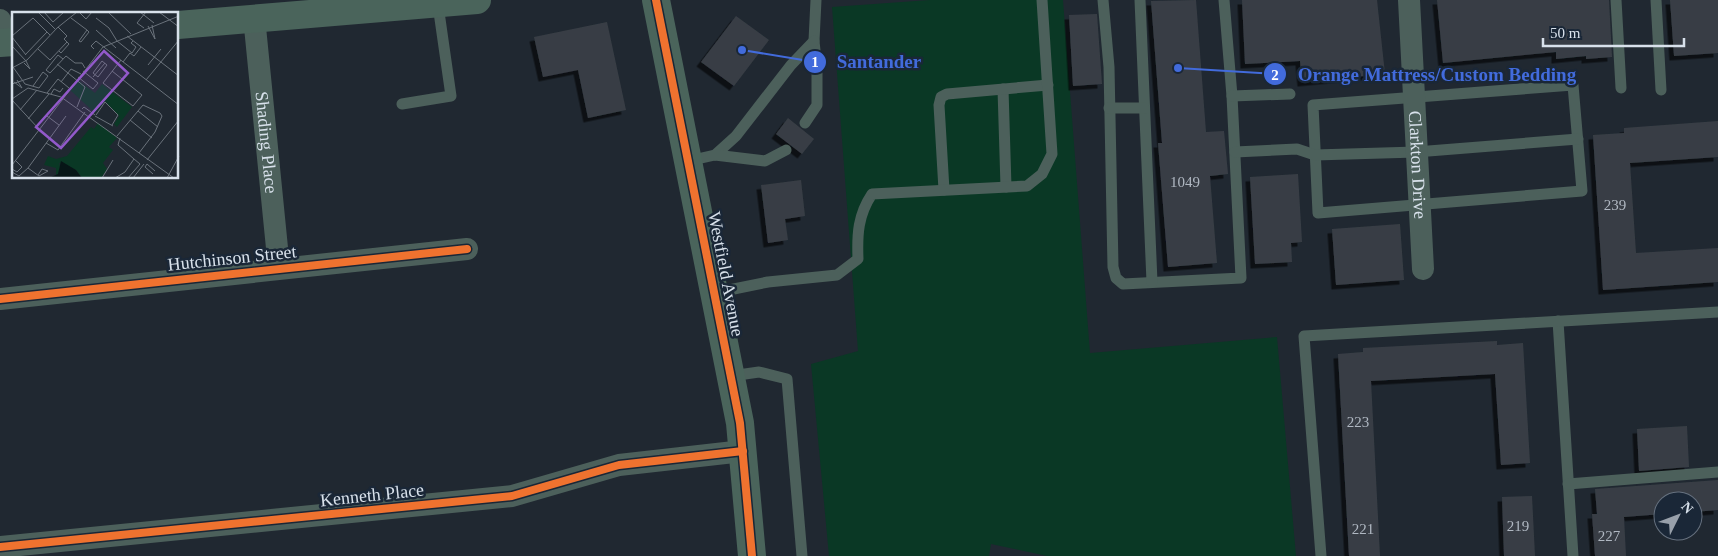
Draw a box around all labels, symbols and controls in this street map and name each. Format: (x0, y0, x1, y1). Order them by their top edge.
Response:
inset map (12, 12, 179, 179)
scale bar (1543, 15, 1684, 47)
text: 50 m (1550, 25, 1581, 41)
callout: Santander (802, 45, 932, 79)
text: Santander (837, 51, 922, 72)
text: 1 (811, 54, 819, 70)
callout: Orange Mattress/Custom Bedding (1262, 57, 1586, 91)
text: Orange Mattress/Custom Bedding (1298, 64, 1577, 85)
text: 2 (1271, 67, 1279, 83)
street label: Shading Place (251, 90, 282, 194)
street label: Clarkton Drive (1405, 110, 1430, 220)
house number: 1049 (1170, 174, 1200, 190)
house number: 239 (1604, 197, 1626, 213)
street label: Westfield Avenue (704, 210, 748, 338)
street label: Hutchinson Street (167, 241, 297, 275)
house number: 223 (1347, 414, 1369, 430)
street label: Kenneth Place (319, 480, 425, 510)
north arrow (1653, 491, 1703, 541)
text: N (1678, 499, 1696, 516)
house number: 219 (1507, 518, 1529, 534)
house number: 221 (1352, 521, 1374, 537)
house number: 227 (1598, 528, 1621, 544)

